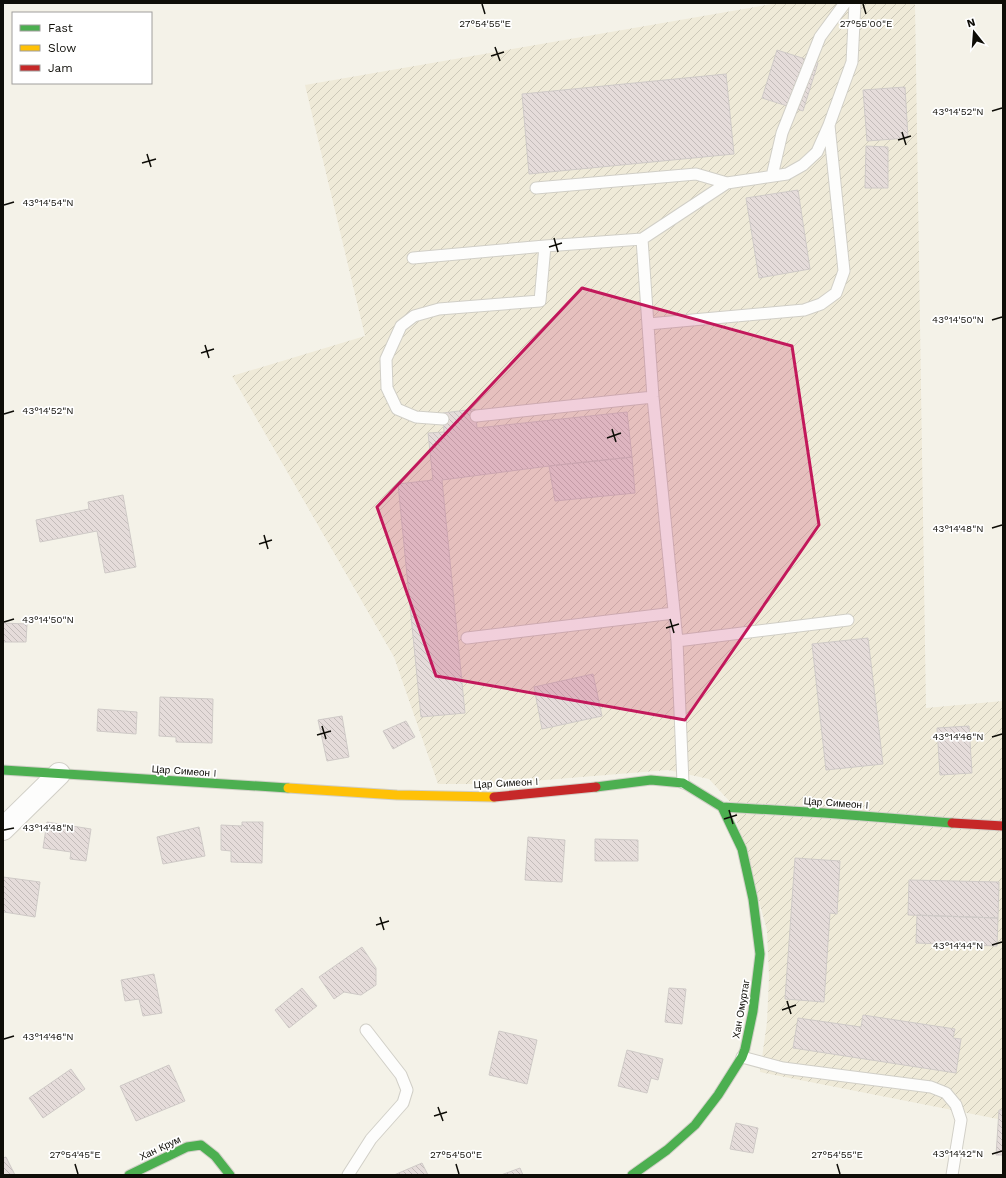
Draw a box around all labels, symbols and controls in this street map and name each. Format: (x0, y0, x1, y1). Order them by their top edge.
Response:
legend (12, 12, 152, 84)
north arrow (954, 12, 994, 52)
text: N (965, 16, 977, 30)
text: 27°54'55"E (459, 18, 511, 29)
text: 27°55'00"E (840, 18, 892, 29)
text: Fast (48, 21, 73, 35)
text: Slow (48, 41, 76, 55)
text: Jam (48, 61, 73, 75)
text: 43°14'52"N (932, 106, 984, 117)
text: 43°14'54"N (22, 197, 74, 208)
text: 43°14'50"N (932, 314, 984, 325)
text: 43°14'52"N (22, 405, 74, 416)
text: 43°14'48"N (932, 523, 984, 534)
text: 43°14'50"N (22, 614, 74, 625)
text: 43°14'46"N (932, 731, 984, 742)
street label: Цар Симеон I (151, 763, 217, 779)
street label: Цар Симеон I (473, 776, 539, 790)
street label: Цар Симеон I (803, 795, 869, 811)
text: 43°14'48"N (22, 822, 74, 833)
text: 43°14'44"N (933, 940, 983, 951)
street label: Хан Омуртаг (730, 978, 752, 1039)
text: 43°14'46"N (22, 1031, 74, 1042)
street label: Хан Крум (138, 1134, 182, 1162)
text: 43°14'42"N (933, 1148, 983, 1159)
text: 27°54'45"E (49, 1149, 101, 1160)
text: 27°54'50"E (430, 1149, 482, 1160)
text: 27°54'55"E (811, 1149, 863, 1160)

